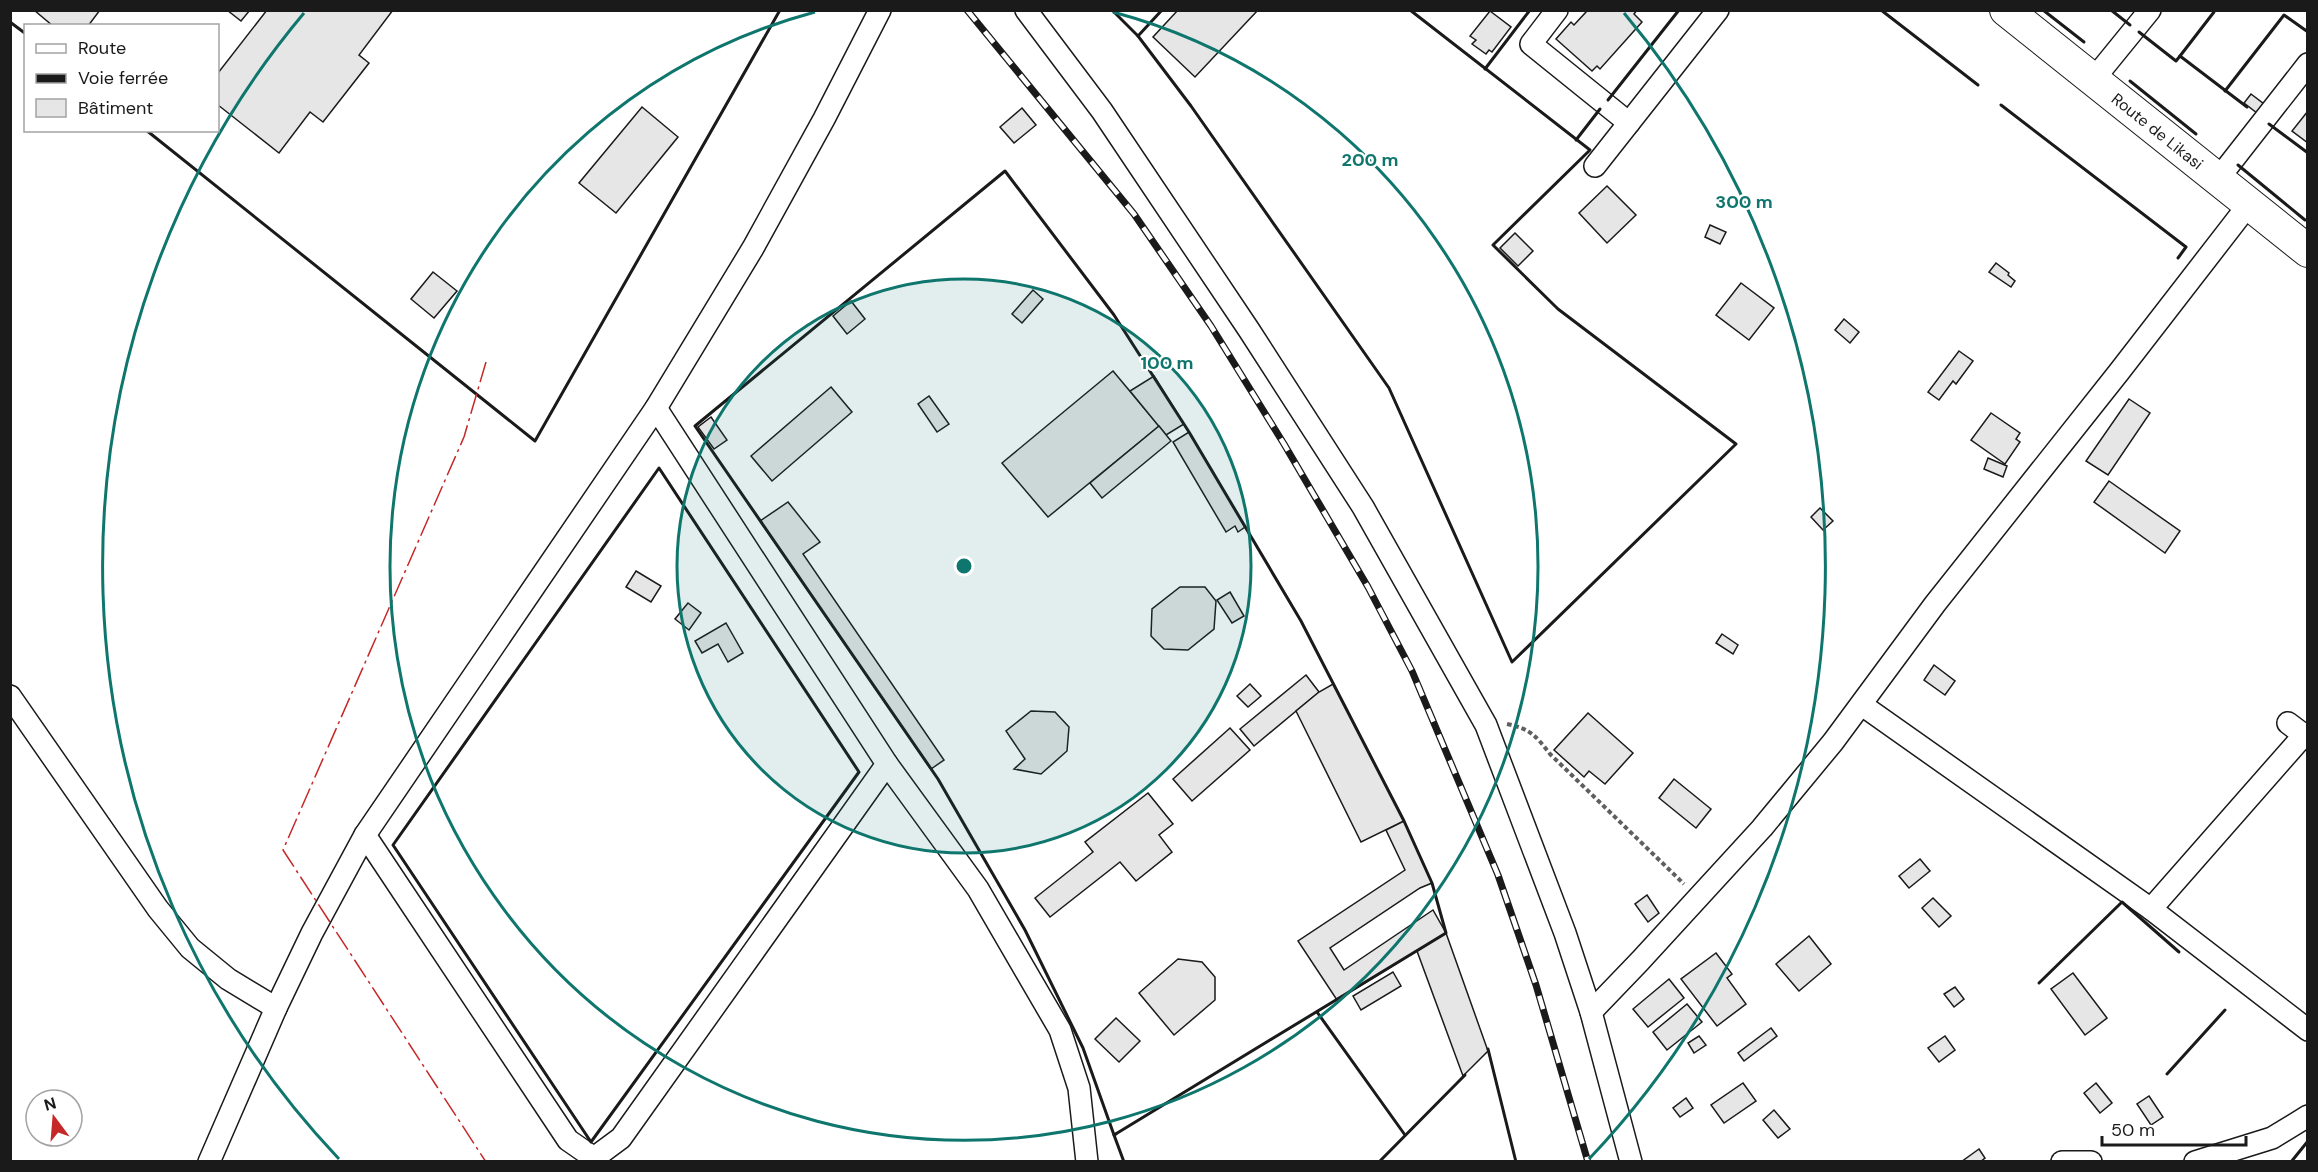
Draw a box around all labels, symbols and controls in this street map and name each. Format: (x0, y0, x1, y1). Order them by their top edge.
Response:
legend (24, 24, 219, 132)
text: Route (78, 36, 126, 60)
text: Voie ferrée (78, 66, 168, 90)
street label: Route de Likasi (2108, 88, 2208, 174)
text: Bâtiment (78, 96, 153, 120)
text: 200 m (1342, 148, 1398, 172)
text: 300 m (1715, 190, 1773, 214)
text: 100 m (1140, 351, 1194, 375)
centre of rings (954, 556, 974, 576)
north arrow (24, 1088, 84, 1148)
text: N (41, 1092, 59, 1116)
scale bar (2102, 1109, 2246, 1147)
text: 50 m (2111, 1118, 2155, 1142)

